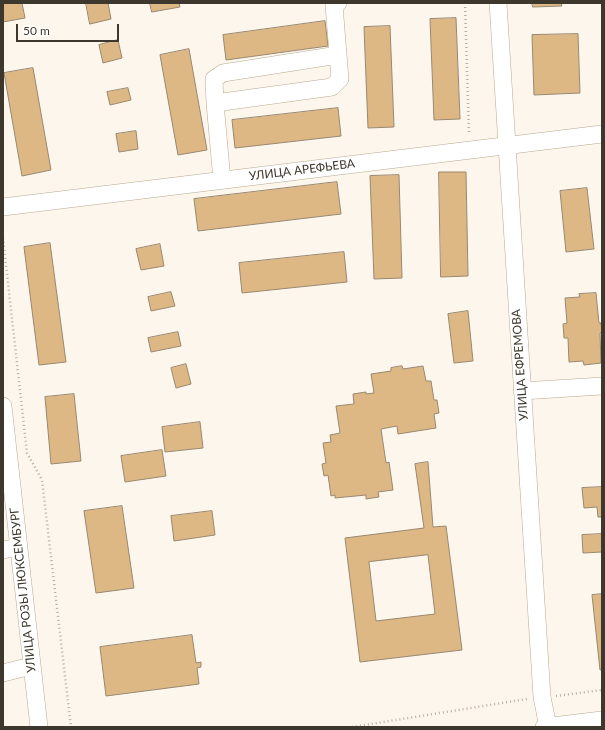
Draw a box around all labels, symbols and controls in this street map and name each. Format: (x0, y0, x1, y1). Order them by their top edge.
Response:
scale bar (18, 16, 121, 42)
text: 50 m (23, 23, 50, 38)
street label: УЛИЦА АРЕФЬЕВА (248, 156, 356, 184)
street label: УЛИЦА ЕФРЕМОВА (509, 309, 531, 421)
street label: УЛИЦА РОЗЫ ЛЮКСЕМБУРГ (7, 507, 39, 673)

